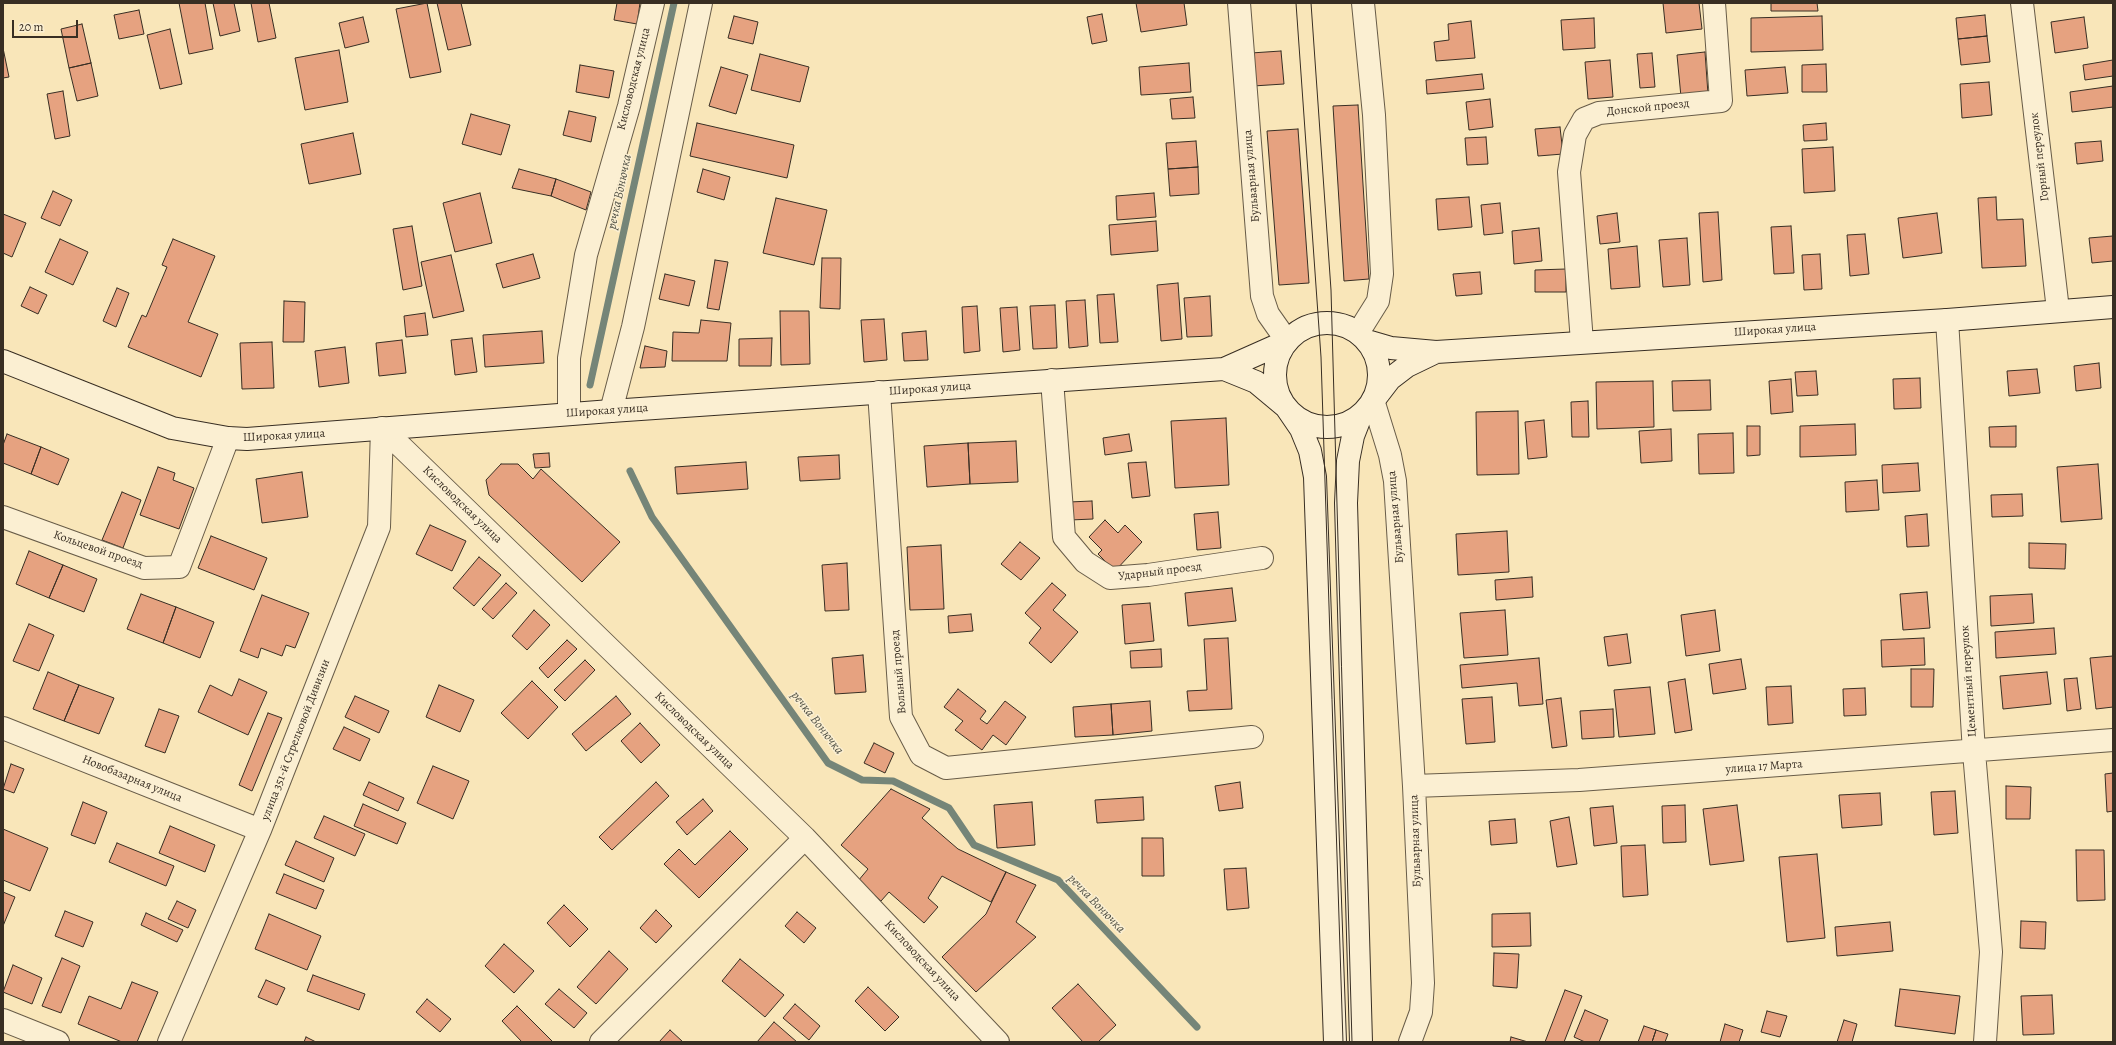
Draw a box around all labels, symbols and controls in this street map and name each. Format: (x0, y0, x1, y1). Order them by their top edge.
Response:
scale bar (14, 12, 80, 38)
text: 20 m (19, 19, 43, 35)
street label: Кисловодская улица (614, 26, 654, 132)
street label: Донской проезд (1606, 96, 1690, 120)
street label: Горный переулок (2027, 112, 2053, 202)
street label: Бульварная улица (1241, 129, 1263, 223)
water label: речка Вонючка (604, 153, 636, 231)
street label: Широкая улица (1733, 320, 1817, 340)
street label: Широкая улица (888, 379, 972, 399)
street label: Широкая улица (565, 401, 649, 421)
street label: Широкая улица (242, 427, 326, 445)
street label: Кисловодская улица (419, 463, 505, 547)
street label: Бульварная улица (1385, 470, 1407, 564)
street label: Кольцевой проезд (51, 528, 145, 572)
street label: Ударный проезд (1118, 560, 1202, 584)
street label: Цементный переулок (1958, 625, 1980, 737)
street label: Вольный проезд (888, 629, 910, 715)
street label: улица 351-й Стрелковой Дивизии (259, 657, 333, 823)
water label: речка Вонючка (787, 688, 847, 758)
street label: Кисловодская улица (651, 689, 737, 773)
street label: Новобазарная улица (80, 752, 184, 806)
street label: улица 17 Марта (1725, 757, 1803, 777)
street label: Бульварная улица (1407, 794, 1425, 888)
water label: речка Вонючка (1064, 871, 1128, 937)
street label: Кисловодская улица (881, 918, 963, 1004)

